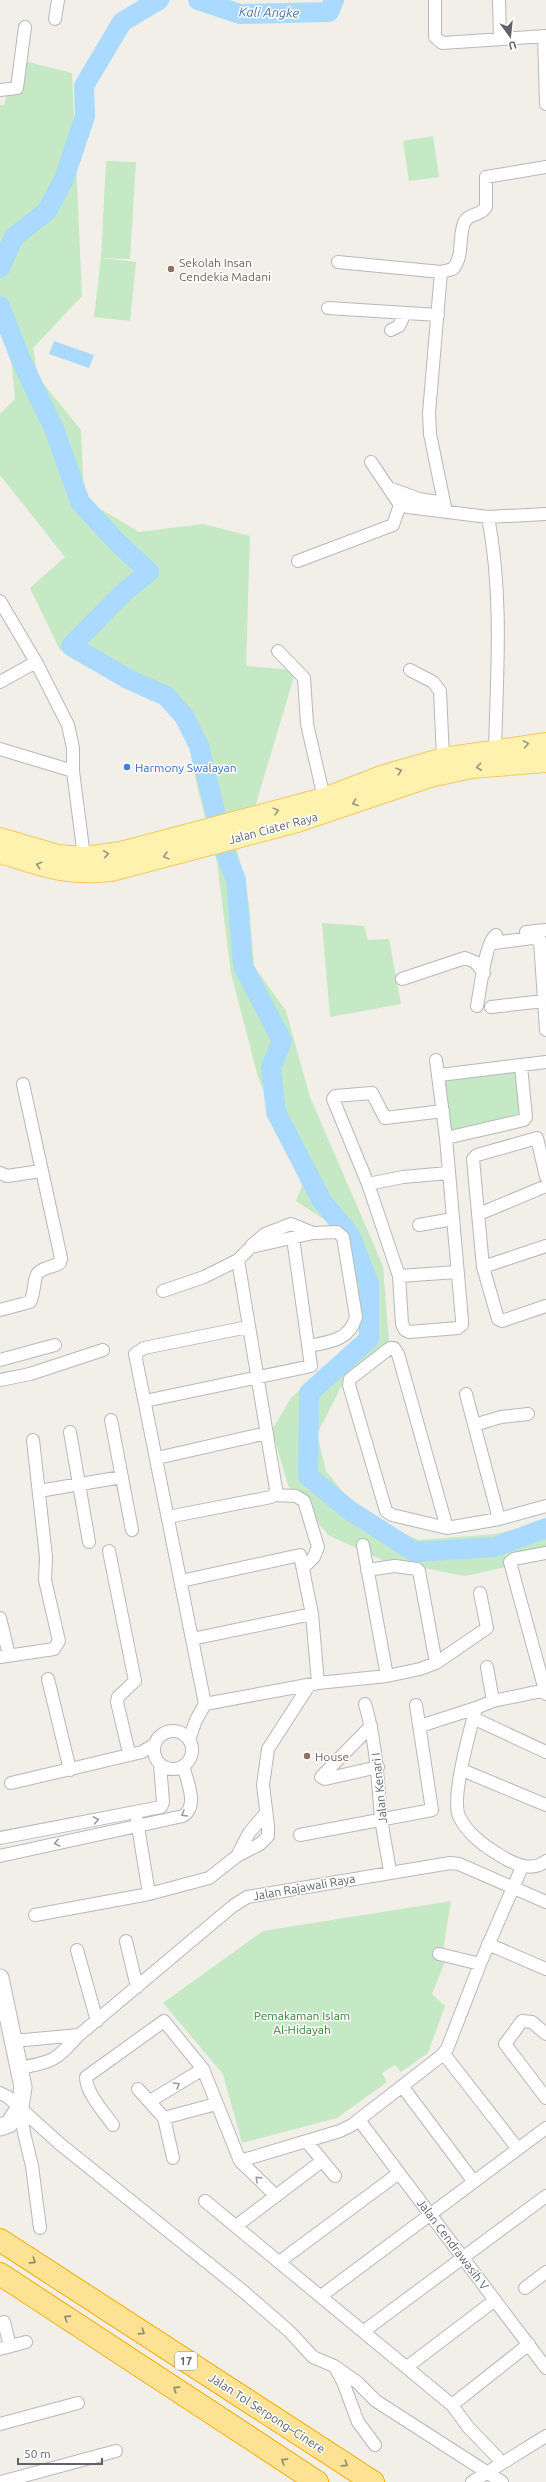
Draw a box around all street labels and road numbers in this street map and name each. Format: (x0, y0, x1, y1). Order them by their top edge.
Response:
street label: Jalan Ciater Raya (227, 810, 319, 846)
street label: Jalan Kenari I (369, 1752, 389, 1824)
street label: Jalan Rajawali Raya (252, 1872, 356, 1902)
street label: Jalan Cendrawasih V (415, 2196, 492, 2292)
road number: 17 (175, 2352, 197, 2370)
street label: Jalan Tol Serpong–Cinere (206, 2370, 328, 2456)

